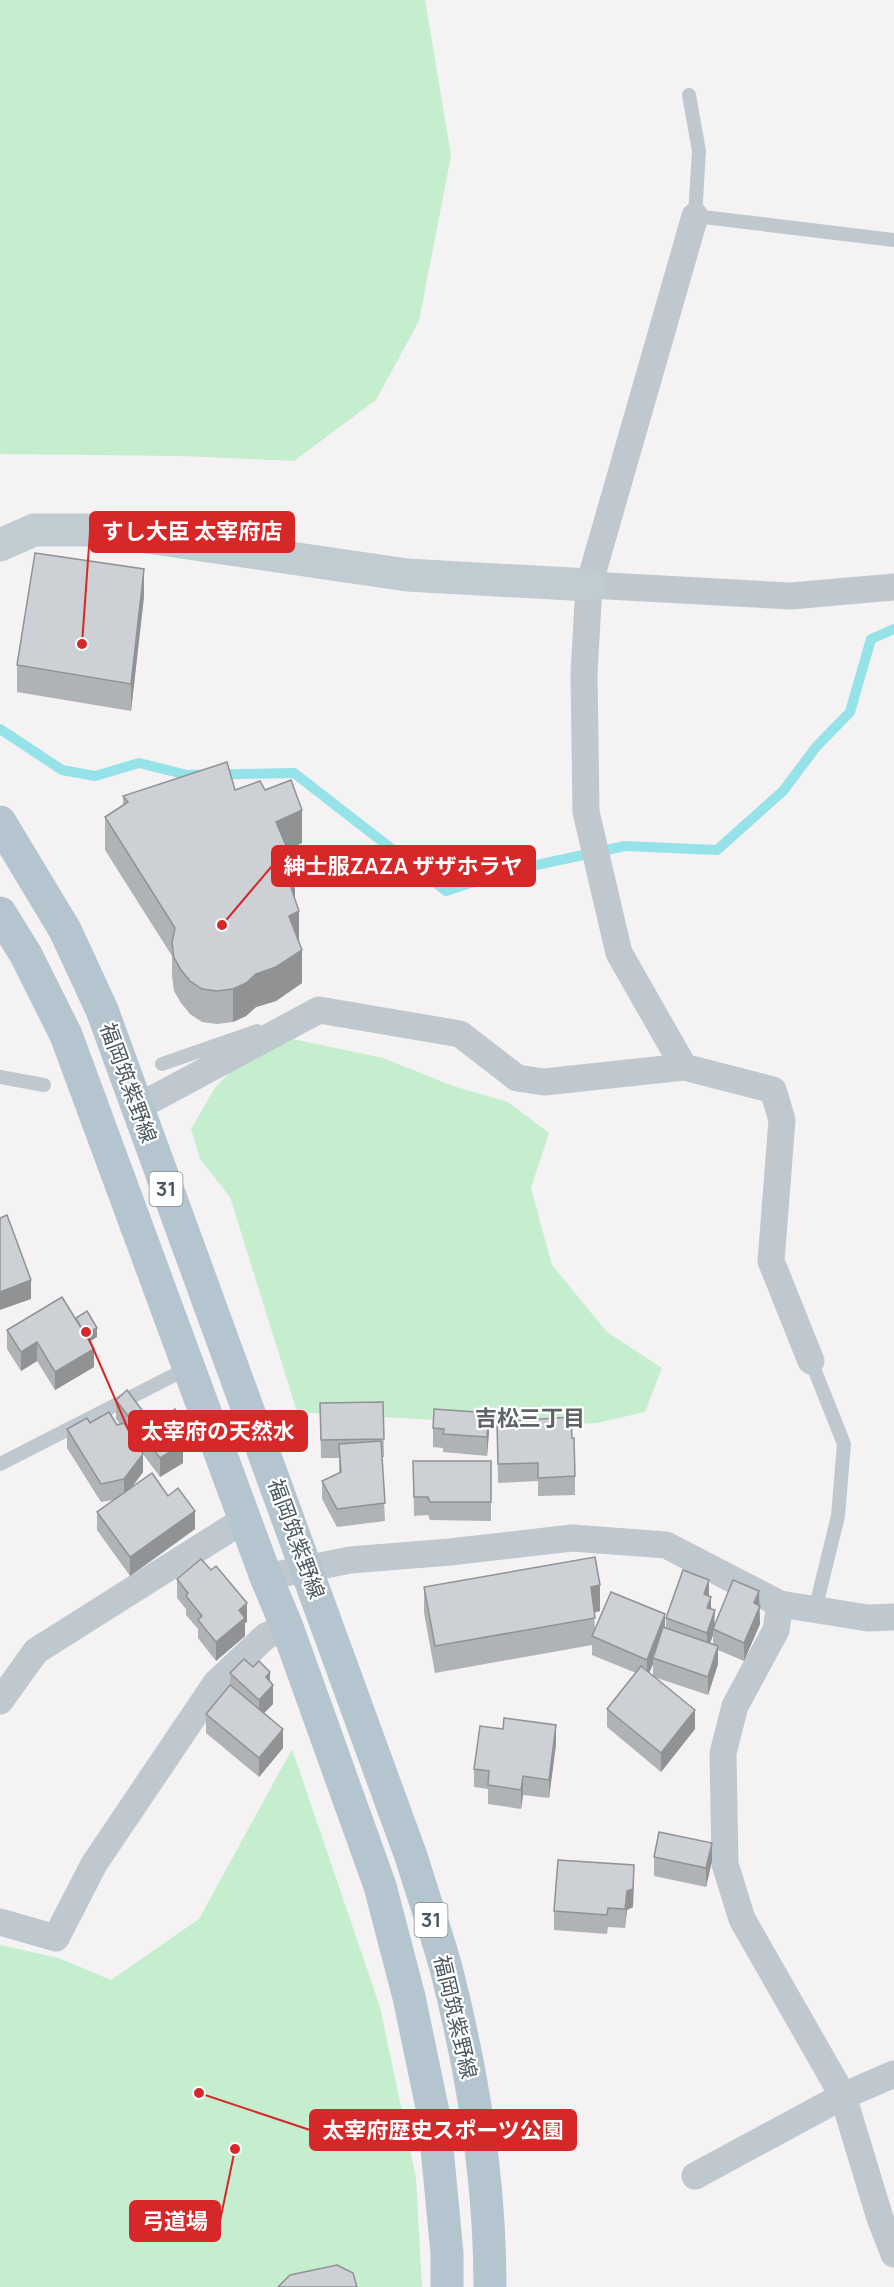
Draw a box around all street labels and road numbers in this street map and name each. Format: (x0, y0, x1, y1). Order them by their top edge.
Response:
street label: 福岡筑紫野線 (94, 1019, 164, 1147)
road number: 31 (150, 1172, 182, 1206)
street label: 福岡筑紫野線 (262, 1475, 332, 1603)
road number: 31 (414, 1903, 448, 1937)
street label: 福岡筑紫野線 (428, 1952, 484, 2081)

